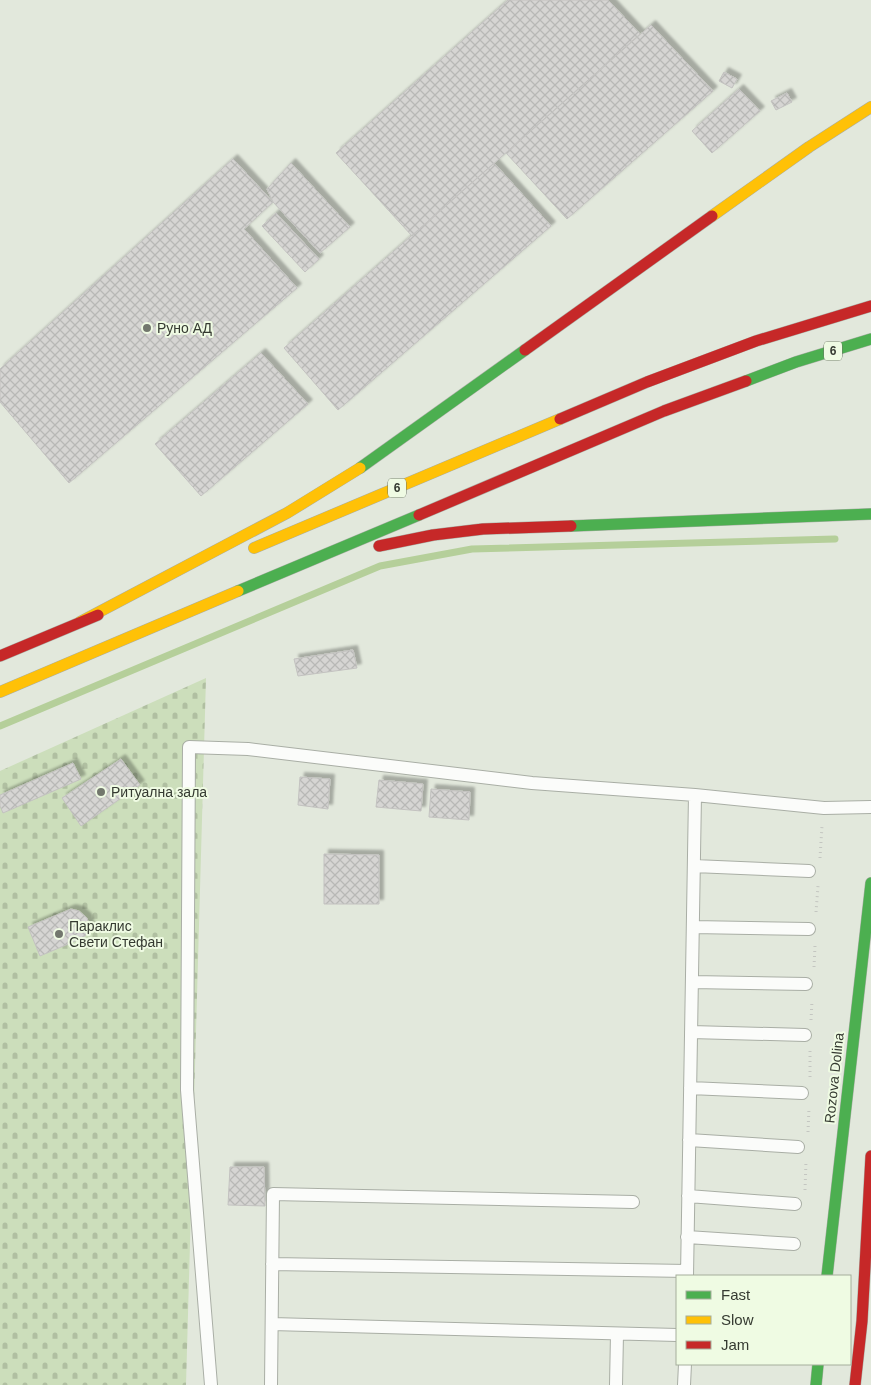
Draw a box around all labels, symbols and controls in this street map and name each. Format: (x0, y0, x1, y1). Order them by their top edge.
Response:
place label: Руно АД (157, 320, 213, 336)
marker: Руно АД (141, 322, 153, 334)
road number: 6 (824, 342, 842, 361)
road number: 6 (388, 478, 406, 498)
place label: Ритуална зала (111, 784, 207, 800)
marker: Ритуална зала (95, 786, 107, 798)
place label: Параклис Свети Стефан (69, 918, 163, 950)
marker: Параклис Свети Стефан (53, 928, 65, 940)
street label: Rozova Dolina (821, 1032, 847, 1124)
legend (676, 1275, 851, 1365)
text: Fast (721, 1286, 751, 1303)
text: Slow (721, 1311, 754, 1328)
text: Jam (721, 1336, 749, 1353)

